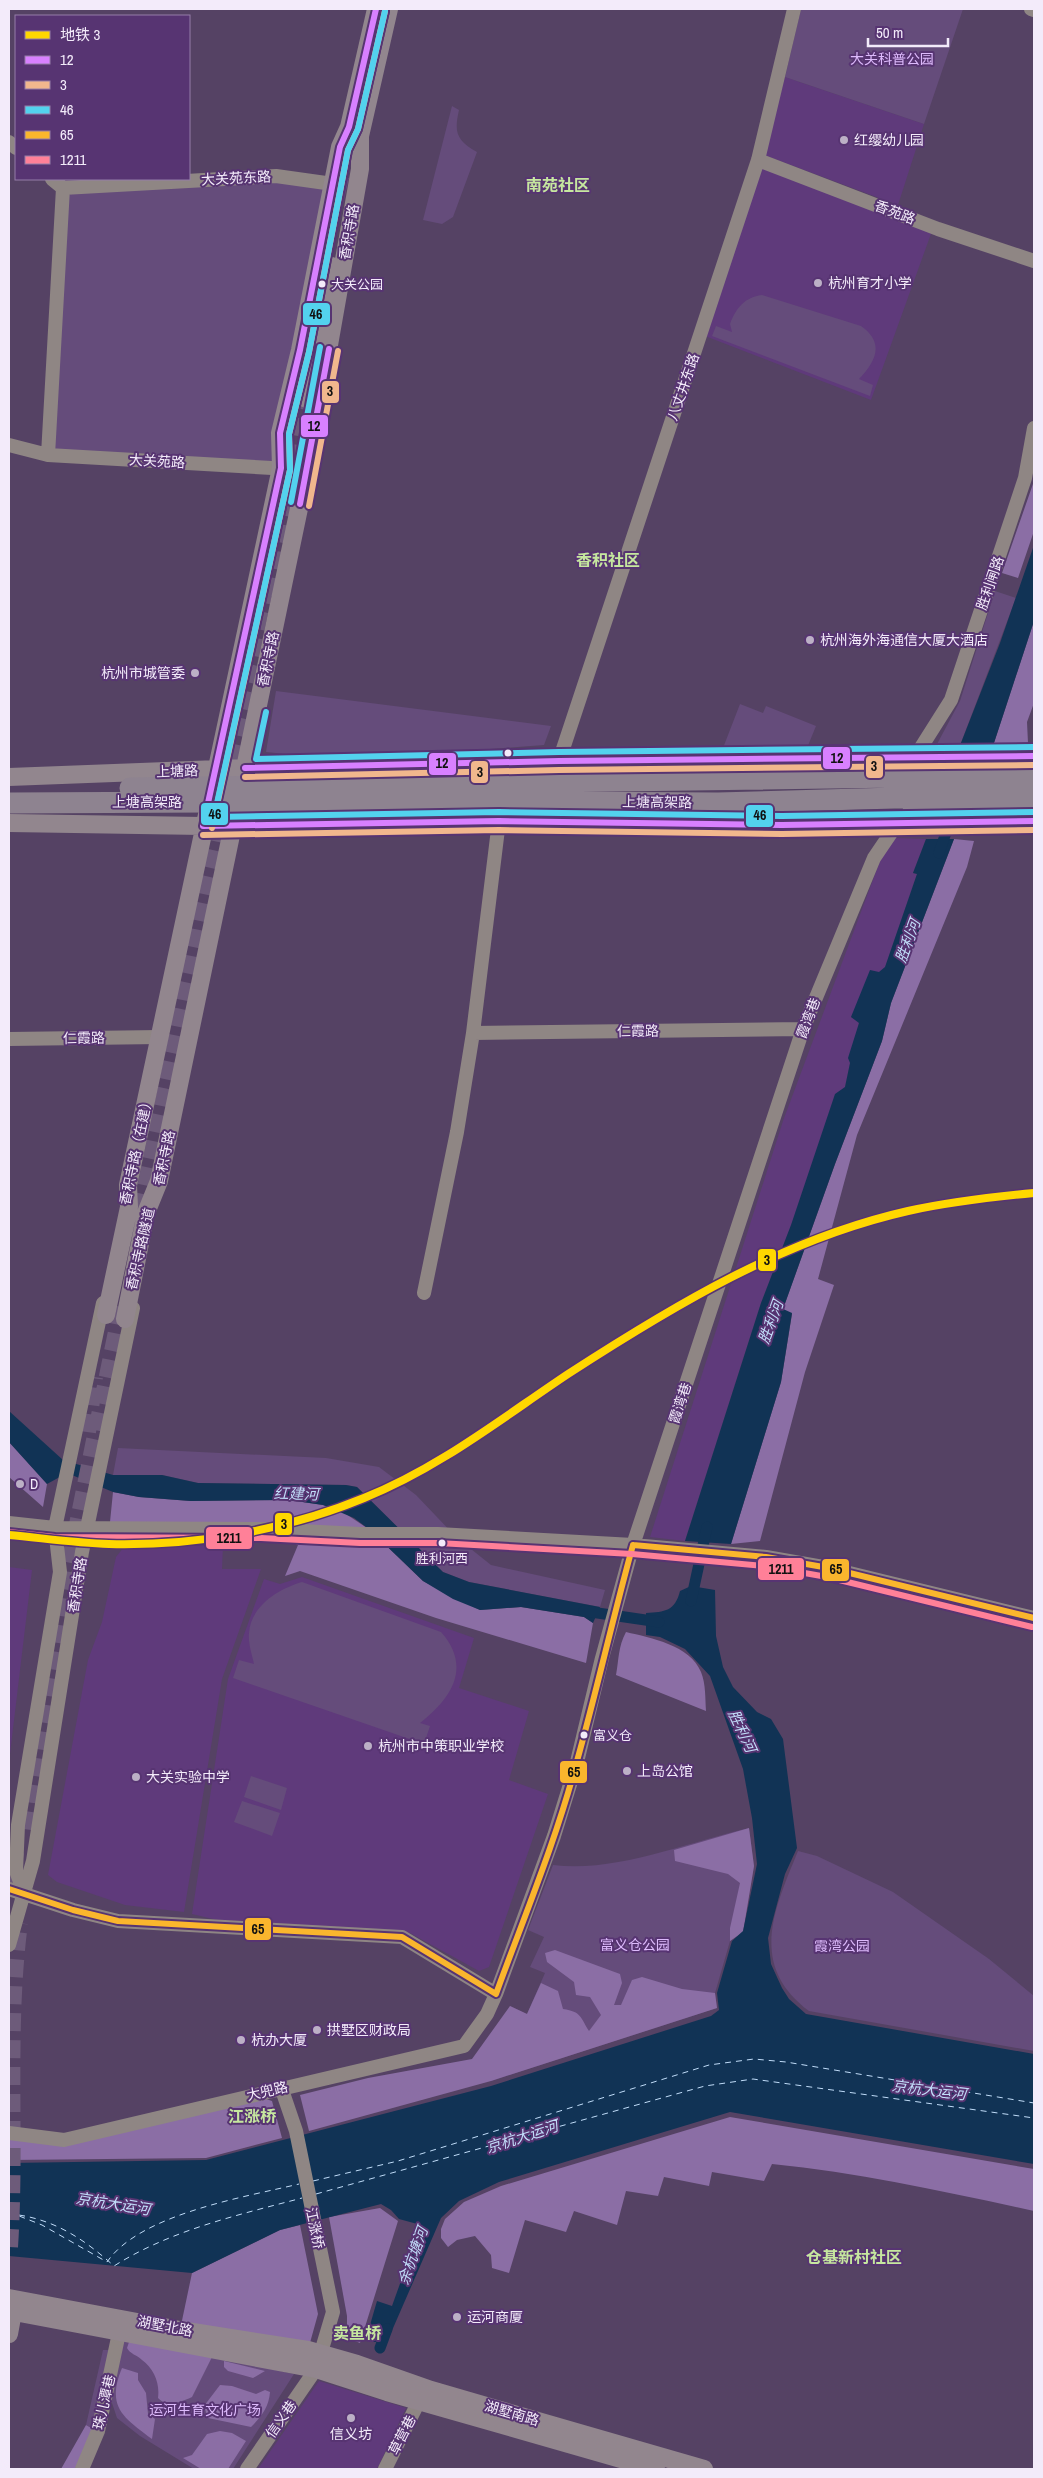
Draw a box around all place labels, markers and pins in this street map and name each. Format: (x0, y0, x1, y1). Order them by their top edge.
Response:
place label: 红缨幼儿园 (854, 131, 924, 149)
marker: 红缨幼儿园 (838, 134, 850, 146)
place label: 杭州育才小学 (828, 274, 912, 292)
place label: 大关公园 (331, 276, 383, 293)
marker: 杭州育才小学 (812, 277, 824, 289)
marker: 大关公园 (317, 279, 327, 289)
place label: 杭州海外海通信大厦大酒店 (820, 631, 988, 649)
marker: 杭州海外海通信大厦大酒店 (804, 634, 816, 646)
place label: 杭州市城管委 (101, 664, 185, 682)
marker: 杭州市城管委 (189, 667, 201, 679)
unlabelled marker (503, 748, 513, 758)
place label: D (30, 1475, 38, 1493)
marker: D (14, 1478, 26, 1490)
marker: 胜利河西 (437, 1538, 447, 1548)
place label: 胜利河西 (416, 1550, 468, 1567)
place label: 富义仓 (593, 1727, 632, 1744)
marker: 富义仓 (579, 1730, 589, 1740)
place label: 杭州市中策职业学校 (378, 1737, 504, 1755)
marker: 杭州市中策职业学校 (362, 1740, 374, 1752)
place label: 上岛公馆 (637, 1762, 693, 1780)
marker: 上岛公馆 (621, 1765, 633, 1777)
place label: 大关实验中学 (146, 1768, 230, 1786)
marker: 大关实验中学 (130, 1771, 142, 1783)
place label: 拱墅区财政局 (327, 2021, 411, 2039)
marker: 拱墅区财政局 (311, 2024, 323, 2036)
place label: 杭办大厦 (251, 2031, 307, 2049)
marker: 杭办大厦 (235, 2034, 247, 2046)
place label: 运河商厦 (467, 2308, 523, 2326)
marker: 运河商厦 (451, 2311, 463, 2323)
marker: 信义坊 (345, 2412, 357, 2424)
place label: 信义坊 (330, 2425, 372, 2443)

